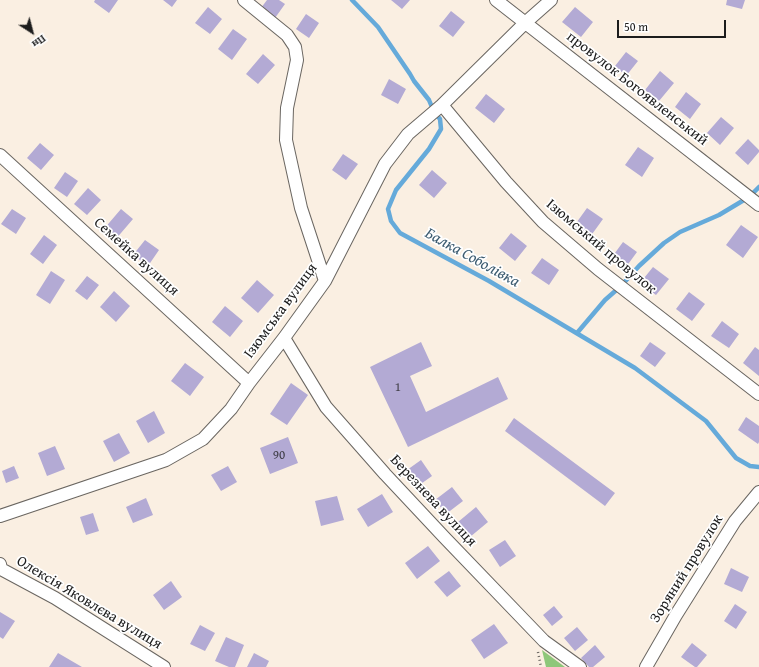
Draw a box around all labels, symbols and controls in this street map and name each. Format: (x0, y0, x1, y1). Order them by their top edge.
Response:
north arrow (12, 12, 52, 52)
scale bar (619, 12, 728, 38)
text: 50 m (624, 18, 648, 35)
street label: провулок Богоявленський (563, 28, 711, 150)
text: Пн (29, 31, 49, 52)
street label: Ізюмський провулок (542, 196, 660, 298)
street label: Семейка вулиця (90, 214, 182, 300)
water label: Балка Соболівка (421, 224, 523, 292)
street label: Ізюмська вулиця (241, 260, 321, 362)
house number: 1 (395, 380, 401, 396)
house number: 90 (273, 448, 285, 464)
street label: Березнева вулиця (386, 451, 480, 551)
street label: Зоряний провулок (647, 512, 727, 626)
street label: Олексія Яковлєва вулиця (13, 552, 165, 654)

